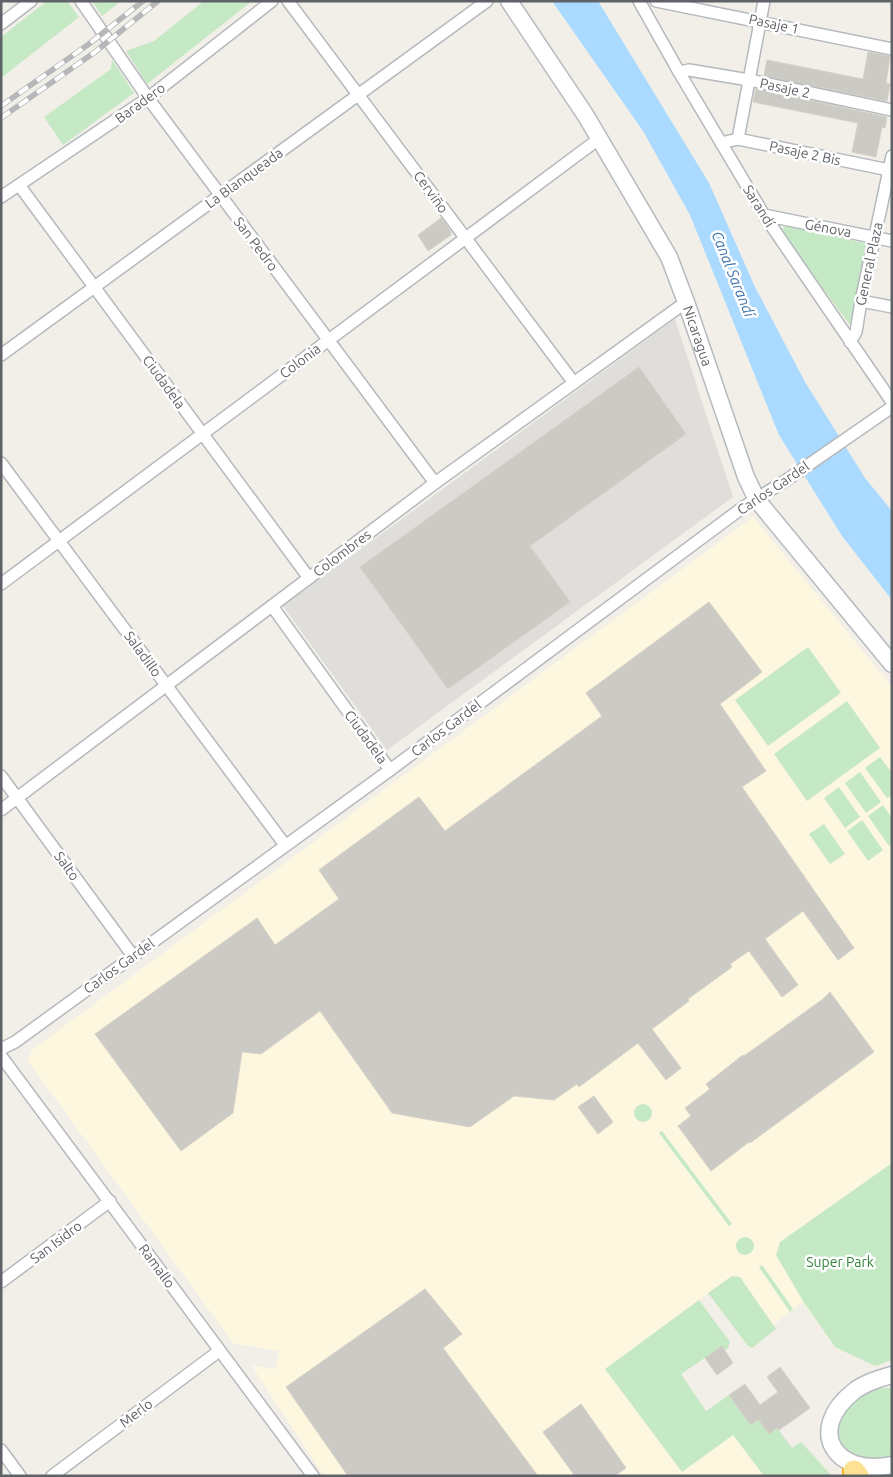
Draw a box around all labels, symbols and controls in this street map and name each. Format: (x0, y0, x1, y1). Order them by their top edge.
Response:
street label: Pasaje 1 (747, 11, 801, 37)
street label: Pasaje 2 (758, 75, 812, 101)
street label: Baradero (112, 79, 168, 127)
street label: Pasaje 2 Bis (768, 138, 842, 168)
street label: La Blanqueada (202, 145, 286, 211)
street label: Cerviño (410, 168, 452, 216)
street label: Sarandí (740, 182, 778, 231)
street label: San Pedro (231, 214, 281, 274)
street label: Génova (803, 216, 853, 240)
street label: General Plaza (852, 221, 886, 307)
water label: Canal Sarandí (709, 228, 759, 321)
street label: Nicaragua (680, 304, 715, 368)
street label: Colonia (276, 340, 324, 382)
street label: Ciudadela (139, 352, 189, 412)
street label: Carlos Gardel (734, 458, 812, 518)
street label: Colombres (310, 526, 374, 580)
street label: Saladillo (121, 628, 165, 680)
street label: Carlos Gardel (408, 696, 484, 760)
street label: Ciudadela (341, 707, 391, 767)
street label: Salto (51, 848, 83, 884)
street label: Carlos Gardel (80, 935, 158, 997)
street label: San Isidro (27, 1217, 85, 1267)
street label: Ramallo (136, 1241, 178, 1291)
park label: Super Park (806, 1254, 874, 1270)
street label: Merlo (116, 1395, 156, 1431)

